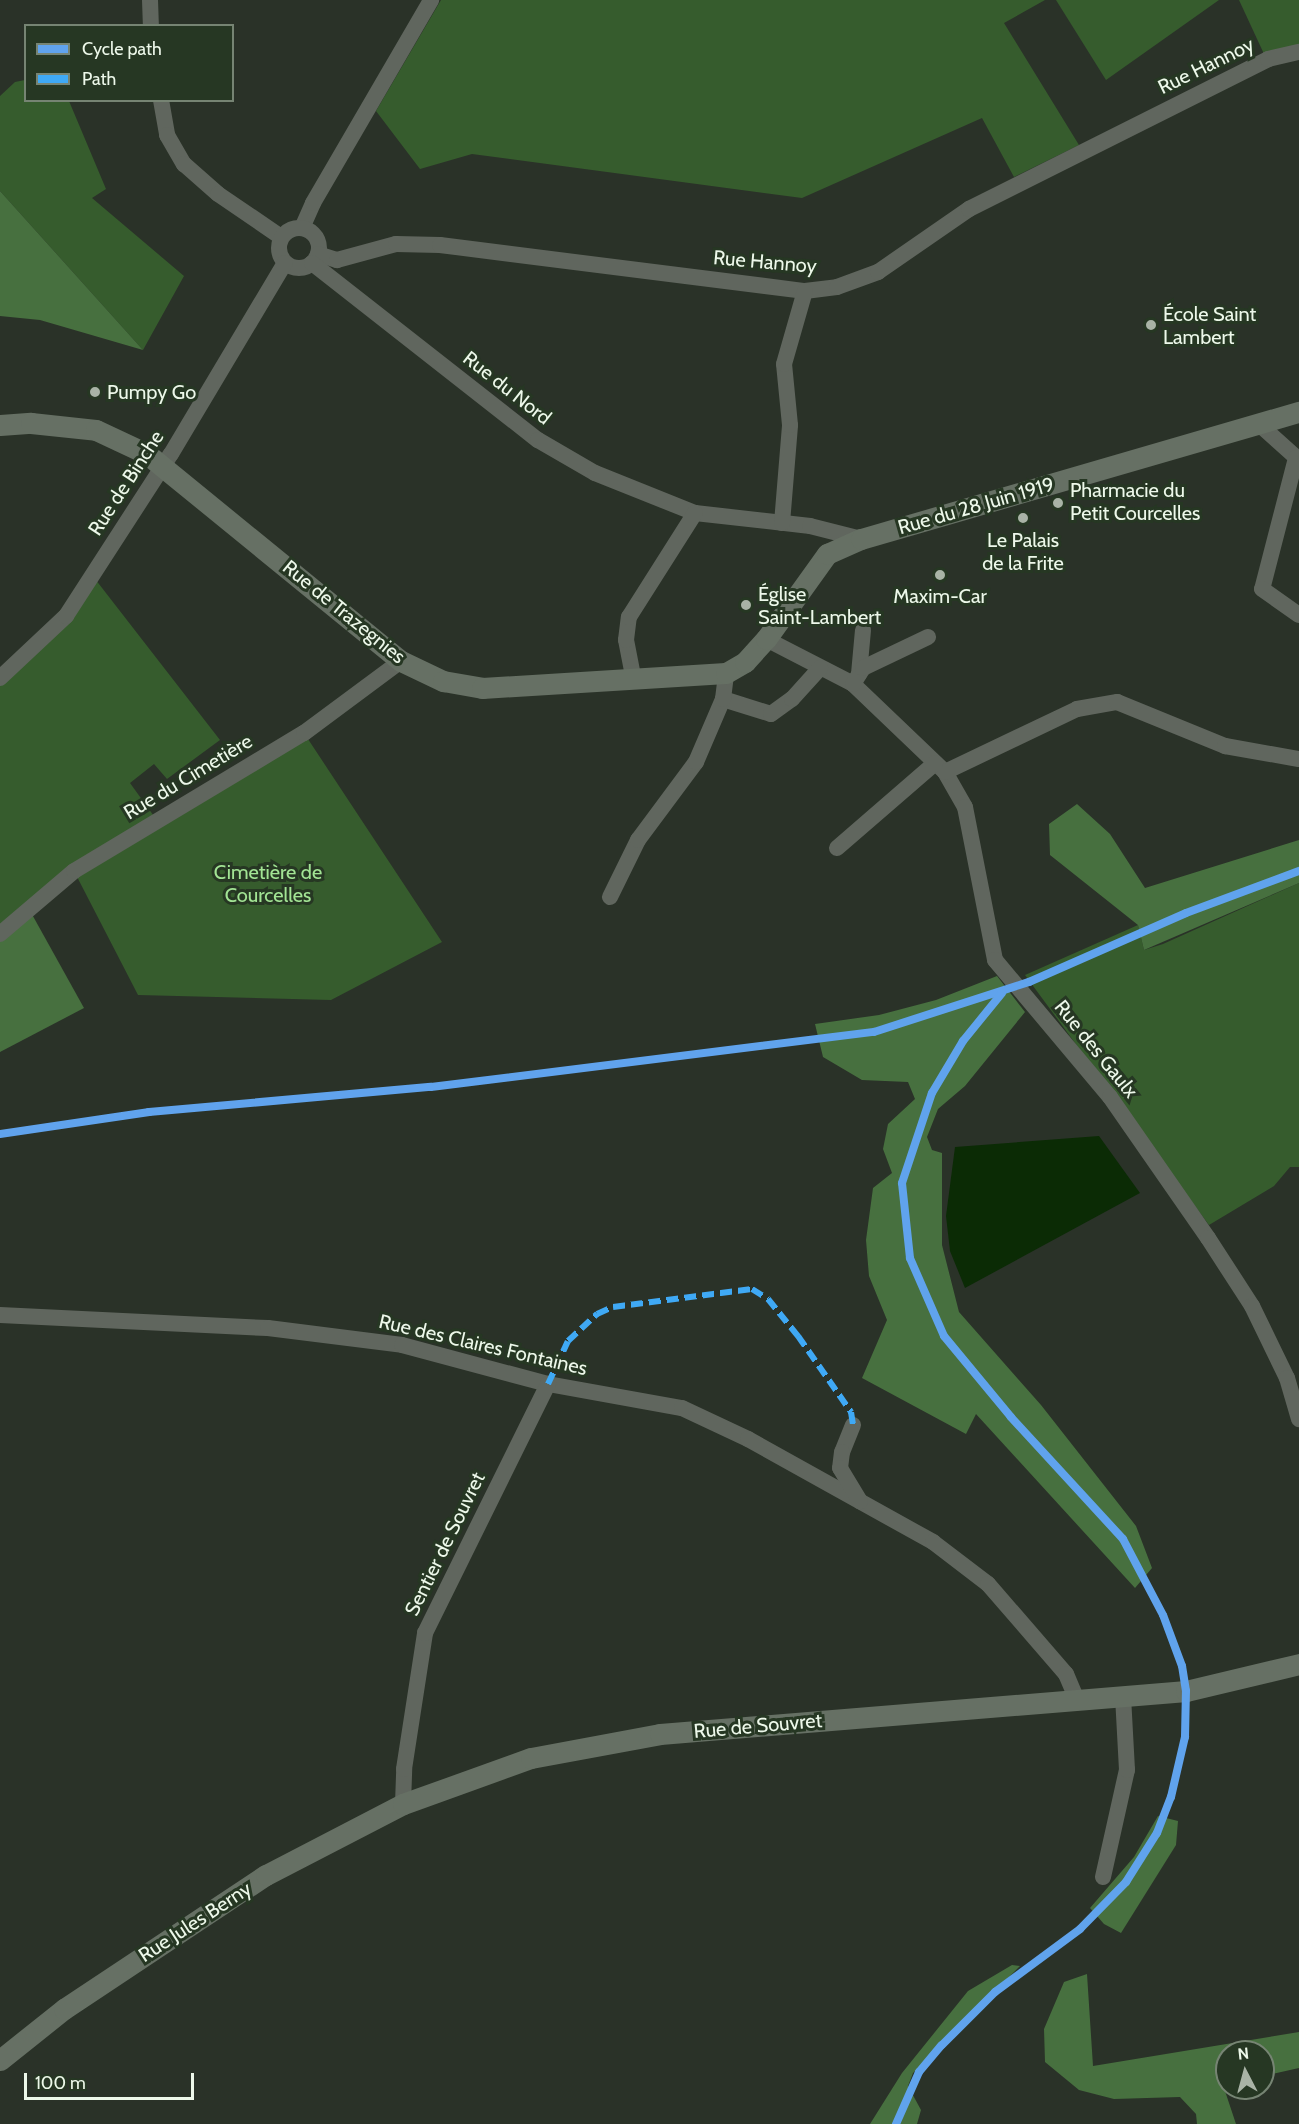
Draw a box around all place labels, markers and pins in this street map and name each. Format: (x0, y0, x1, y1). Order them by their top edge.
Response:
place label: École Saint Lambert (1163, 302, 1256, 349)
marker: École Saint Lambert (1144, 318, 1158, 332)
place label: Pumpy Go (107, 380, 196, 404)
marker: Pumpy Go (88, 385, 102, 399)
place label: Pharmacie du Petit Courcelles (1070, 479, 1200, 526)
marker: Pharmacie du Petit Courcelles (1051, 496, 1065, 510)
marker: Le Palais de la Frite (1016, 511, 1030, 525)
place label: Le Palais de la Frite (982, 528, 1064, 575)
marker: Maxim-Car (933, 568, 947, 582)
place label: Église Saint-Lambert (758, 582, 881, 629)
place label: Maxim-Car (893, 584, 987, 608)
marker: Église Saint-Lambert (739, 598, 753, 612)

